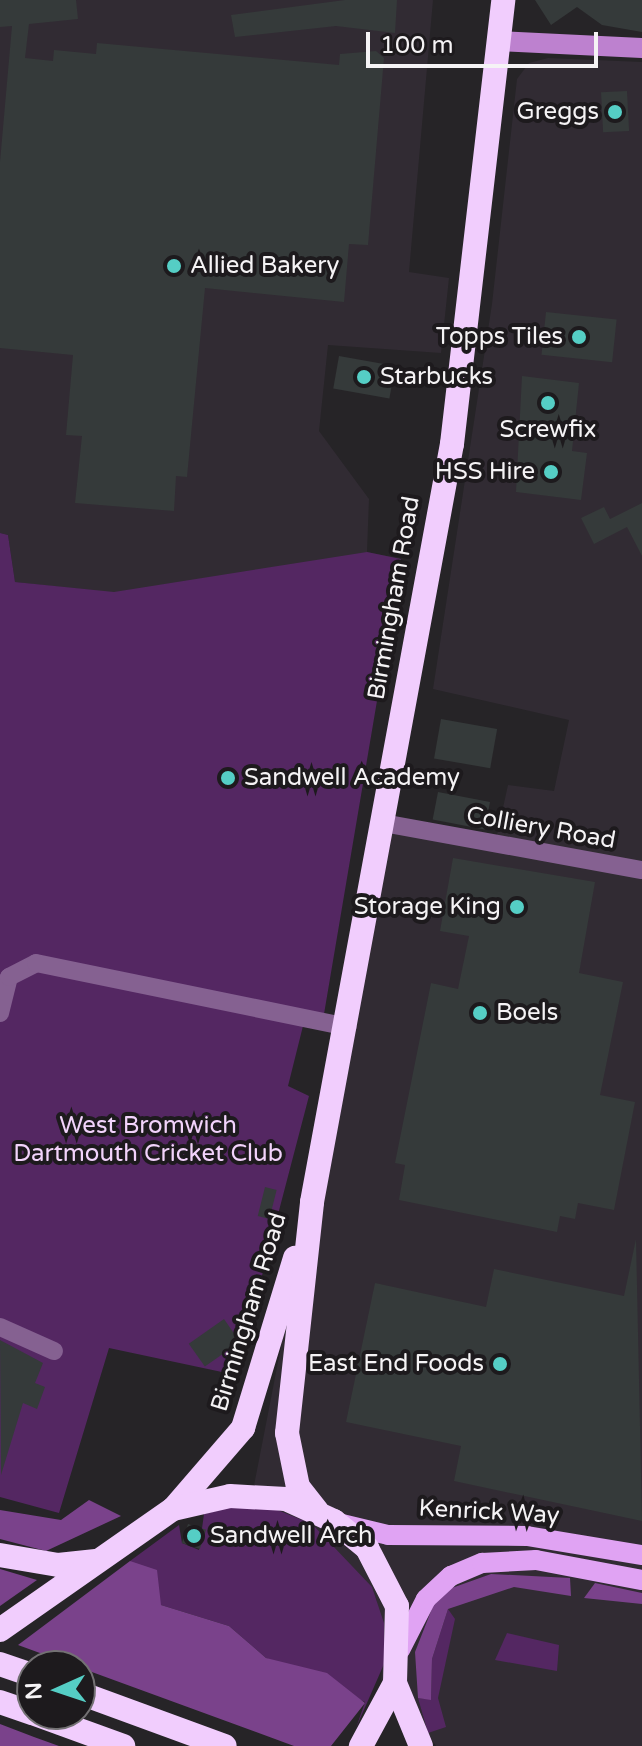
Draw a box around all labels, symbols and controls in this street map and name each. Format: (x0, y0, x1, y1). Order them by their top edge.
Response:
scale bar (370, 16, 602, 66)
text: 100 m (380, 31, 454, 60)
place label: Greggs (517, 98, 599, 126)
marker: Greggs (606, 103, 624, 121)
place label: Allied Bakery (190, 252, 339, 280)
marker: Allied Bakery (165, 257, 183, 275)
place label: Topps Tiles (436, 323, 563, 351)
marker: Topps Tiles (570, 328, 588, 346)
place label: Starbucks (380, 363, 493, 391)
marker: Starbucks (355, 368, 373, 386)
marker: Screwfix (539, 394, 557, 412)
place label: Screwfix (499, 416, 597, 444)
place label: HSS Hire (435, 458, 535, 486)
marker: HSS Hire (542, 463, 560, 481)
street label: Birmingham Road (362, 494, 426, 702)
place label: Sandwell Academy (244, 764, 460, 792)
marker: Sandwell Academy (219, 769, 237, 787)
street label: Colliery Road (464, 801, 618, 855)
place label: Storage King (354, 893, 501, 921)
marker: Storage King (508, 898, 526, 916)
place label: Boels (496, 999, 558, 1027)
marker: Boels (471, 1004, 489, 1022)
park label: West Bromwich Dartmouth Cricket Club (13, 1112, 283, 1168)
street label: Birmingham Road (205, 1209, 293, 1415)
place label: East End Foods (308, 1350, 484, 1378)
marker: East End Foods (491, 1355, 509, 1373)
street label: Kenrick Way (418, 1494, 560, 1530)
place label: Sandwell Arch (210, 1522, 373, 1550)
marker: Sandwell Arch (185, 1527, 203, 1545)
north arrow (16, 1650, 96, 1730)
text: N (21, 1682, 47, 1701)

